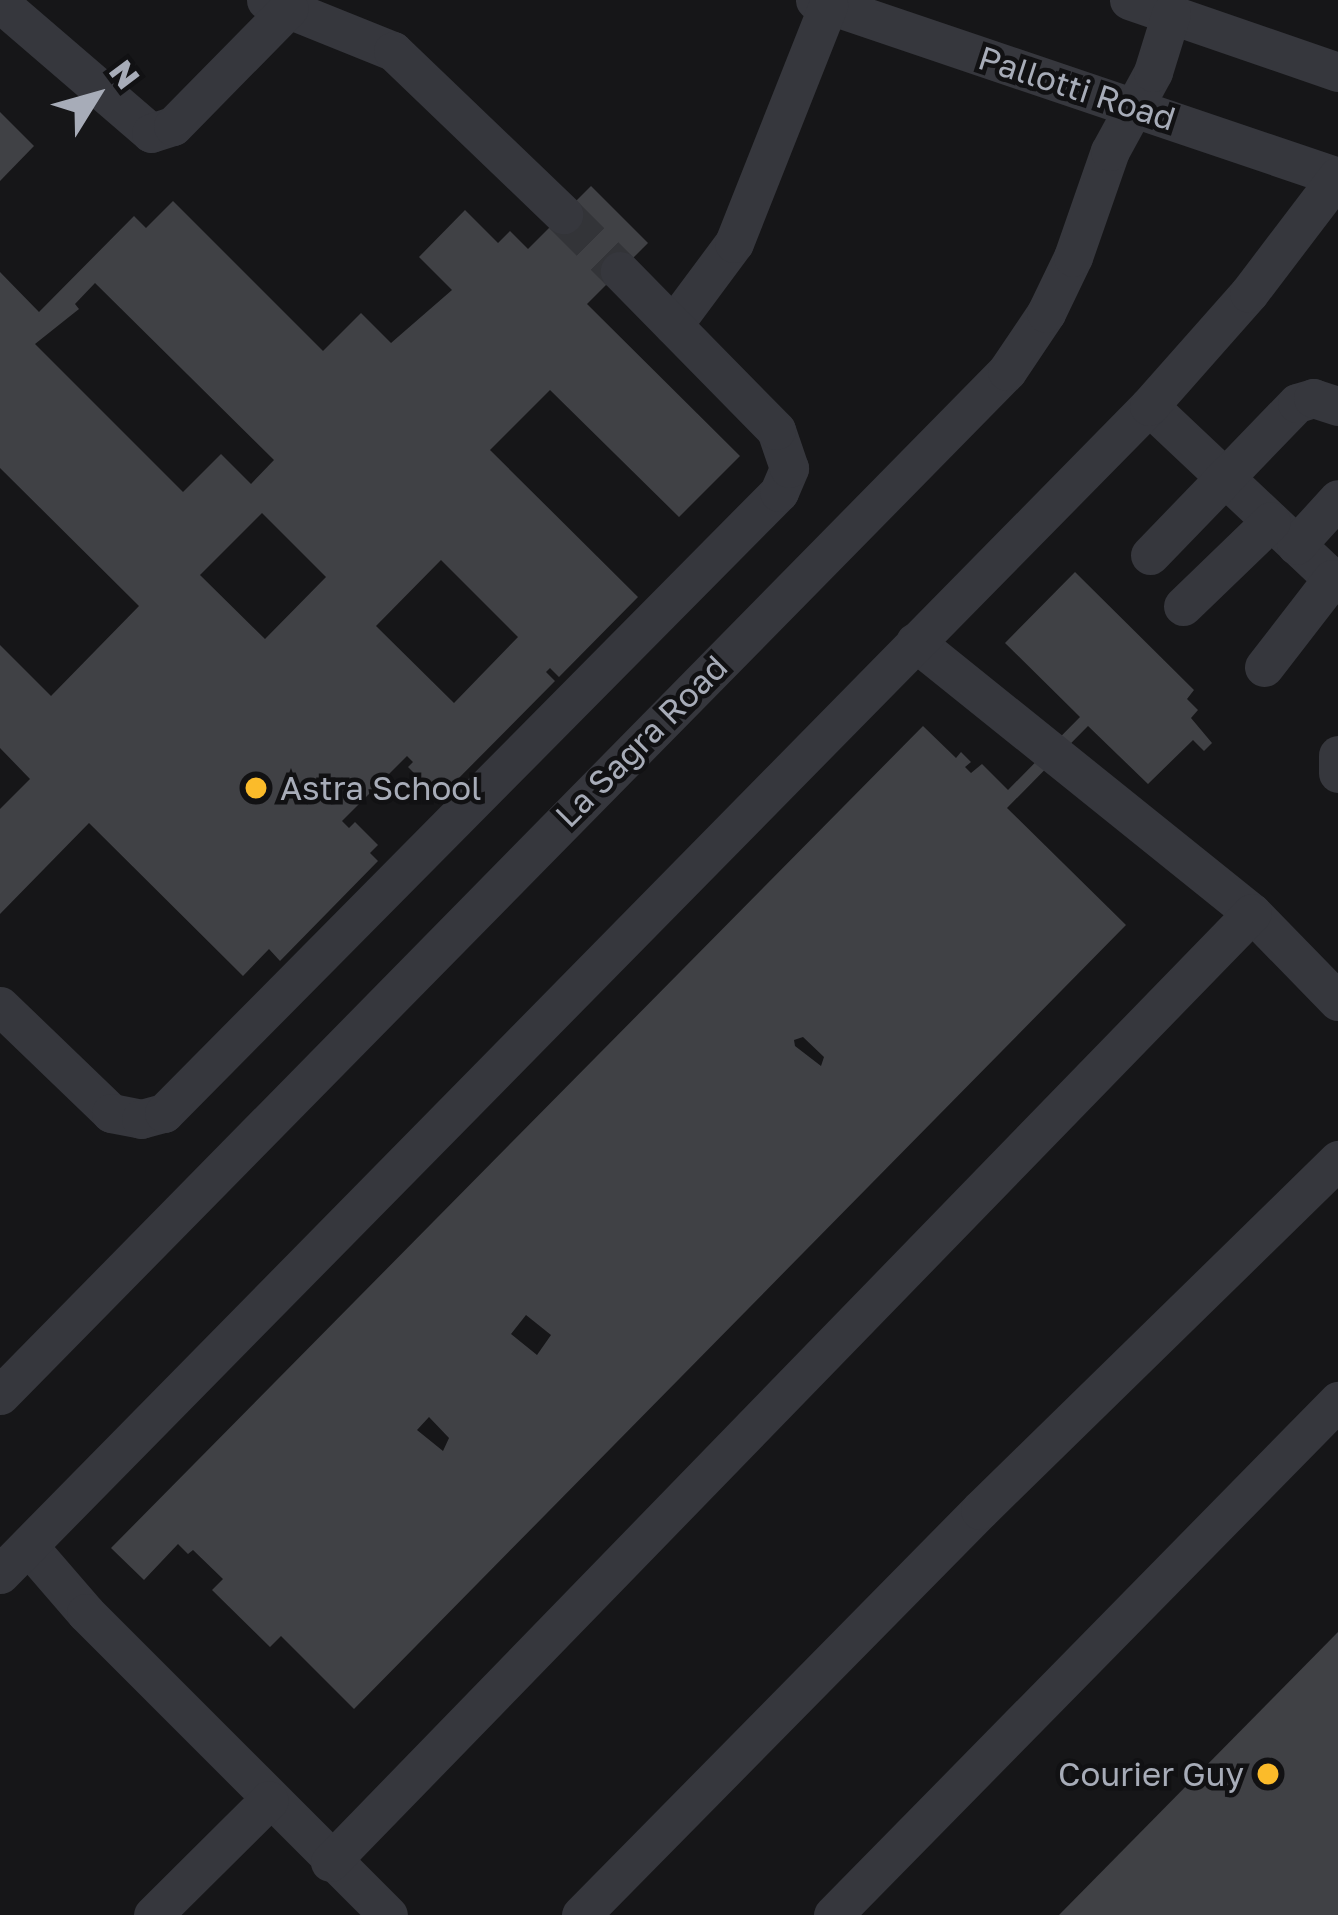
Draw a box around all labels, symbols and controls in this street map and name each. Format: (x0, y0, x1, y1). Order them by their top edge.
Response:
north arrow (36, 36, 156, 156)
street label: Pallotti Road (974, 38, 1180, 138)
text: N (102, 52, 148, 96)
street label: La Sagra Road (547, 647, 735, 835)
place label: Astra School (280, 768, 482, 808)
marker: Astra School (243, 775, 269, 801)
place label: Courier Guy (1058, 1754, 1244, 1794)
marker: Courier Guy (1255, 1761, 1281, 1787)

